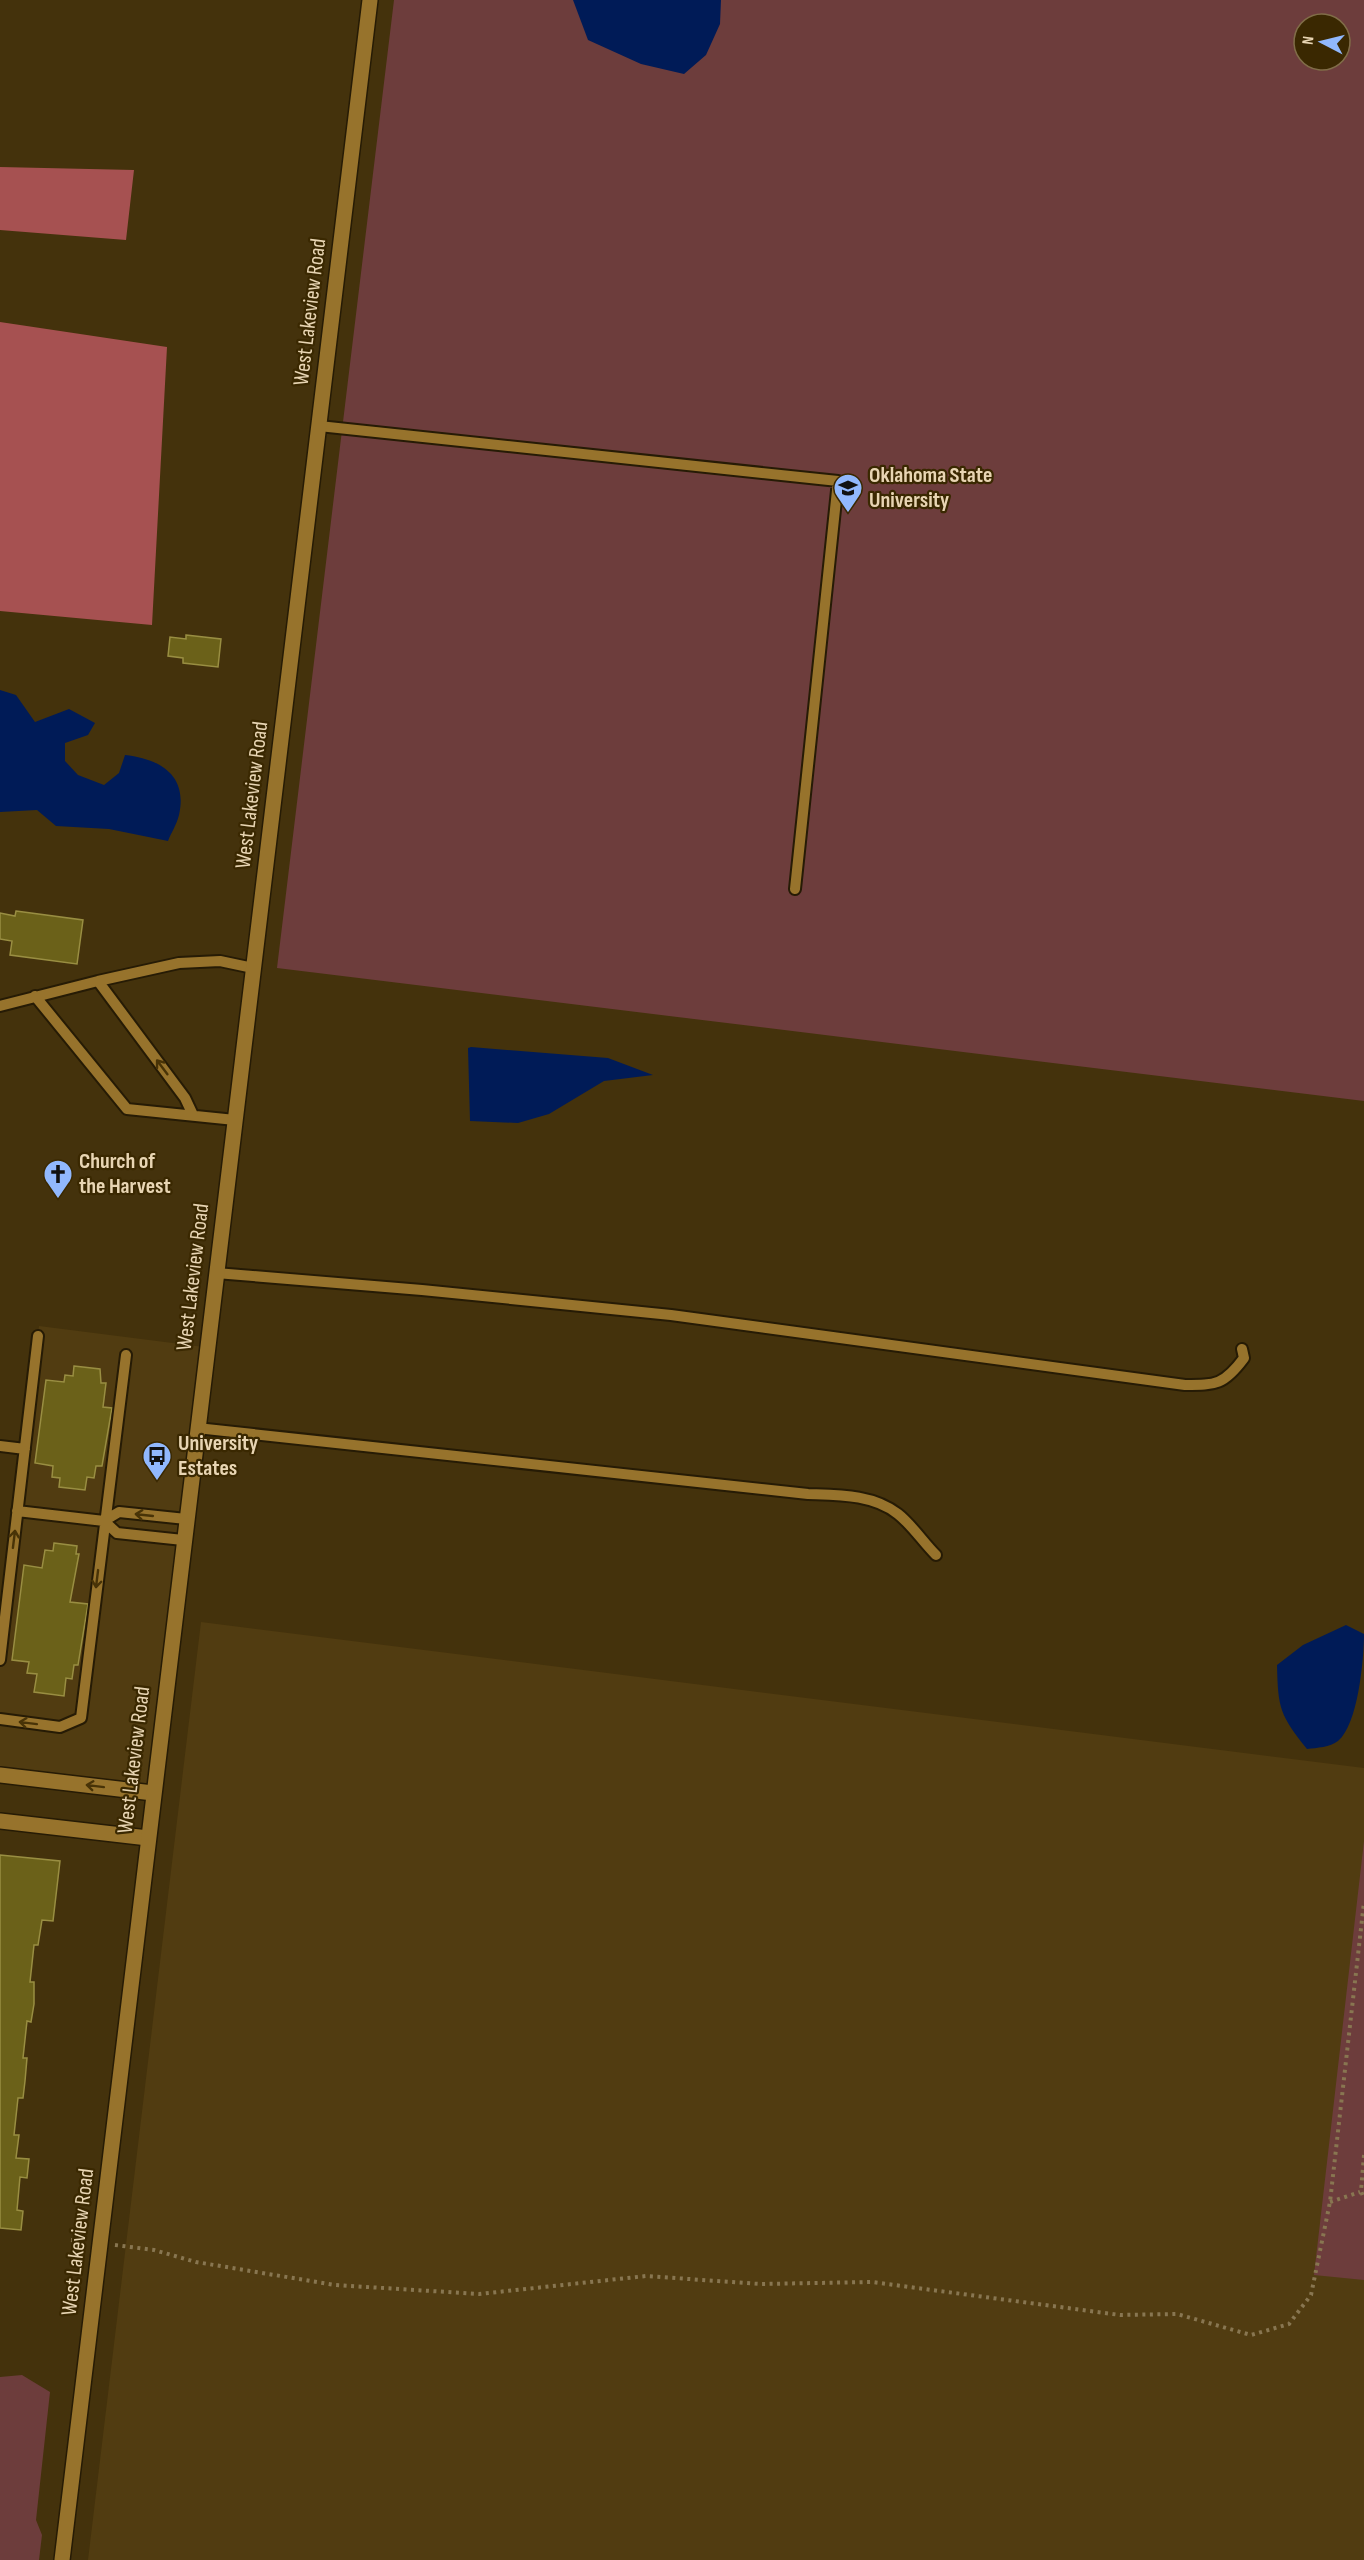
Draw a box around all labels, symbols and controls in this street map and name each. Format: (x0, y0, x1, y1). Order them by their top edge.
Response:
north arrow (1292, 12, 1352, 72)
text: N (1299, 35, 1319, 46)
street label: West Lakeview Road (288, 237, 332, 387)
place label: Oklahoma State University (869, 462, 992, 514)
school or university icon: Oklahoma State University (832, 472, 864, 514)
street label: West Lakeview Road (230, 720, 274, 870)
one-way arrow (156, 1059, 168, 1075)
place label: Church of the Harvest (79, 1148, 171, 1200)
church icon: Church of the Harvest (42, 1158, 74, 1200)
street label: West Lakeview Road (171, 1202, 215, 1352)
place label: University Estates (178, 1430, 258, 1482)
bus stop icon: University Estates (141, 1440, 173, 1482)
one-way arrow (134, 1509, 154, 1520)
one-way arrow (9, 1530, 20, 1550)
one-way arrow (92, 1568, 103, 1588)
street label: West Lakeview Road (112, 1685, 156, 1835)
one-way arrow (18, 1717, 38, 1728)
one-way arrow (86, 1780, 106, 1791)
street label: West Lakeview Road (56, 2167, 100, 2317)

